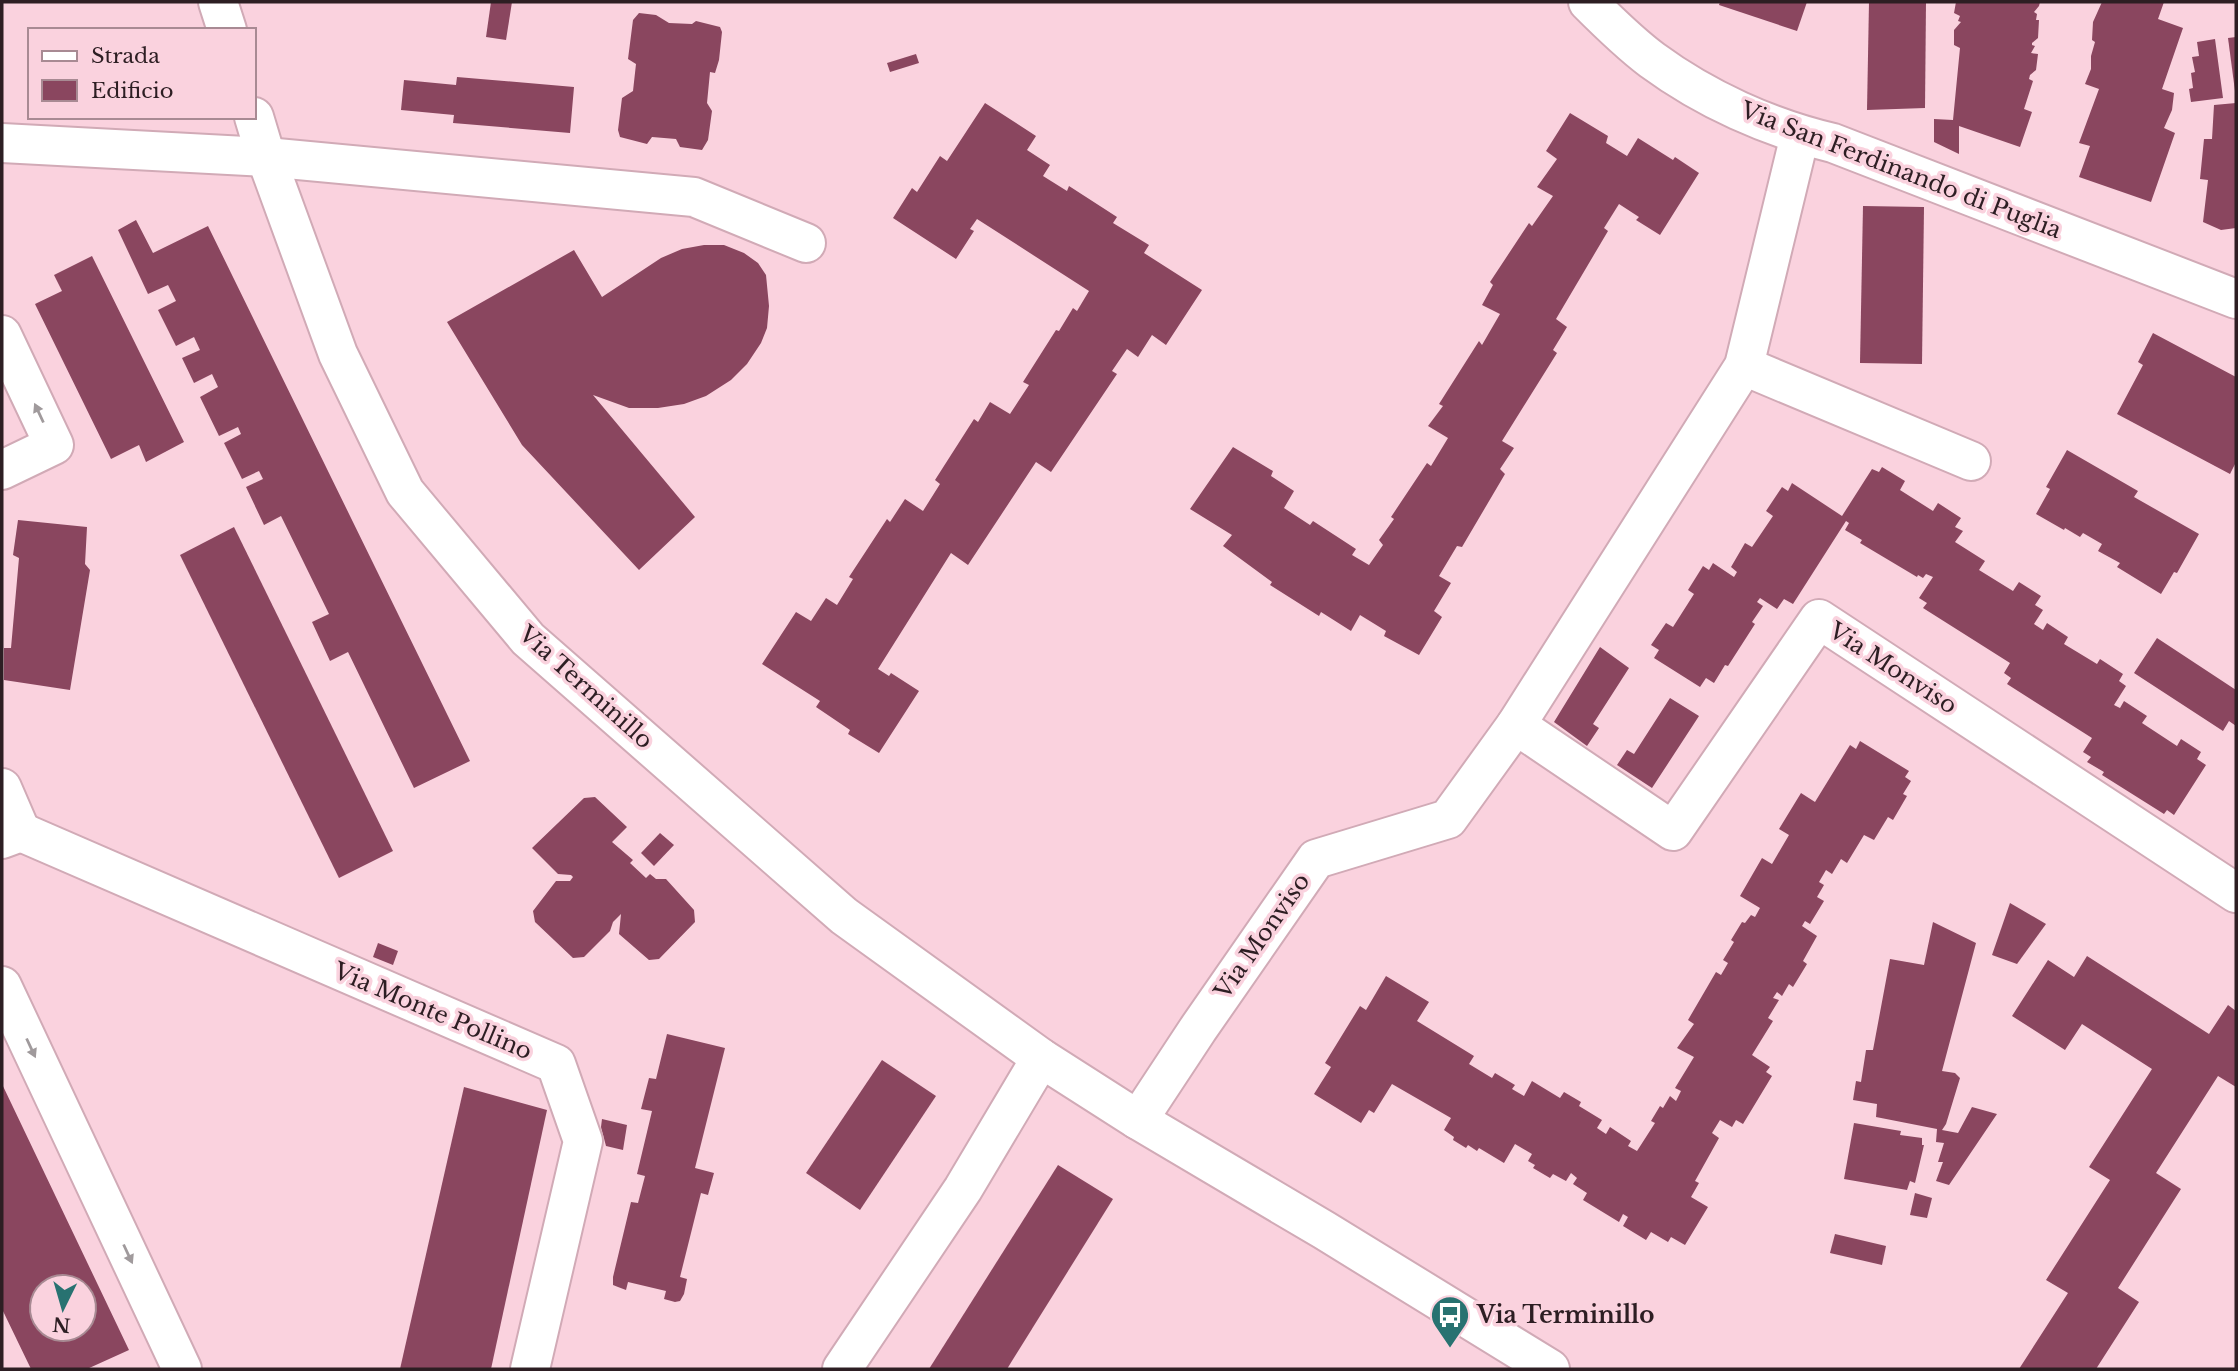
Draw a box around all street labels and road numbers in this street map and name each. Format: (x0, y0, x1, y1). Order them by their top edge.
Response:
street label: Via San Ferdinando di Puglia (1736, 95, 2066, 244)
street label: Via Monviso (1823, 616, 1962, 720)
street label: Via Terminillo (513, 619, 659, 754)
street label: Via Monviso (1208, 868, 1316, 1005)
street label: Via Monte Pollino (329, 956, 536, 1065)

